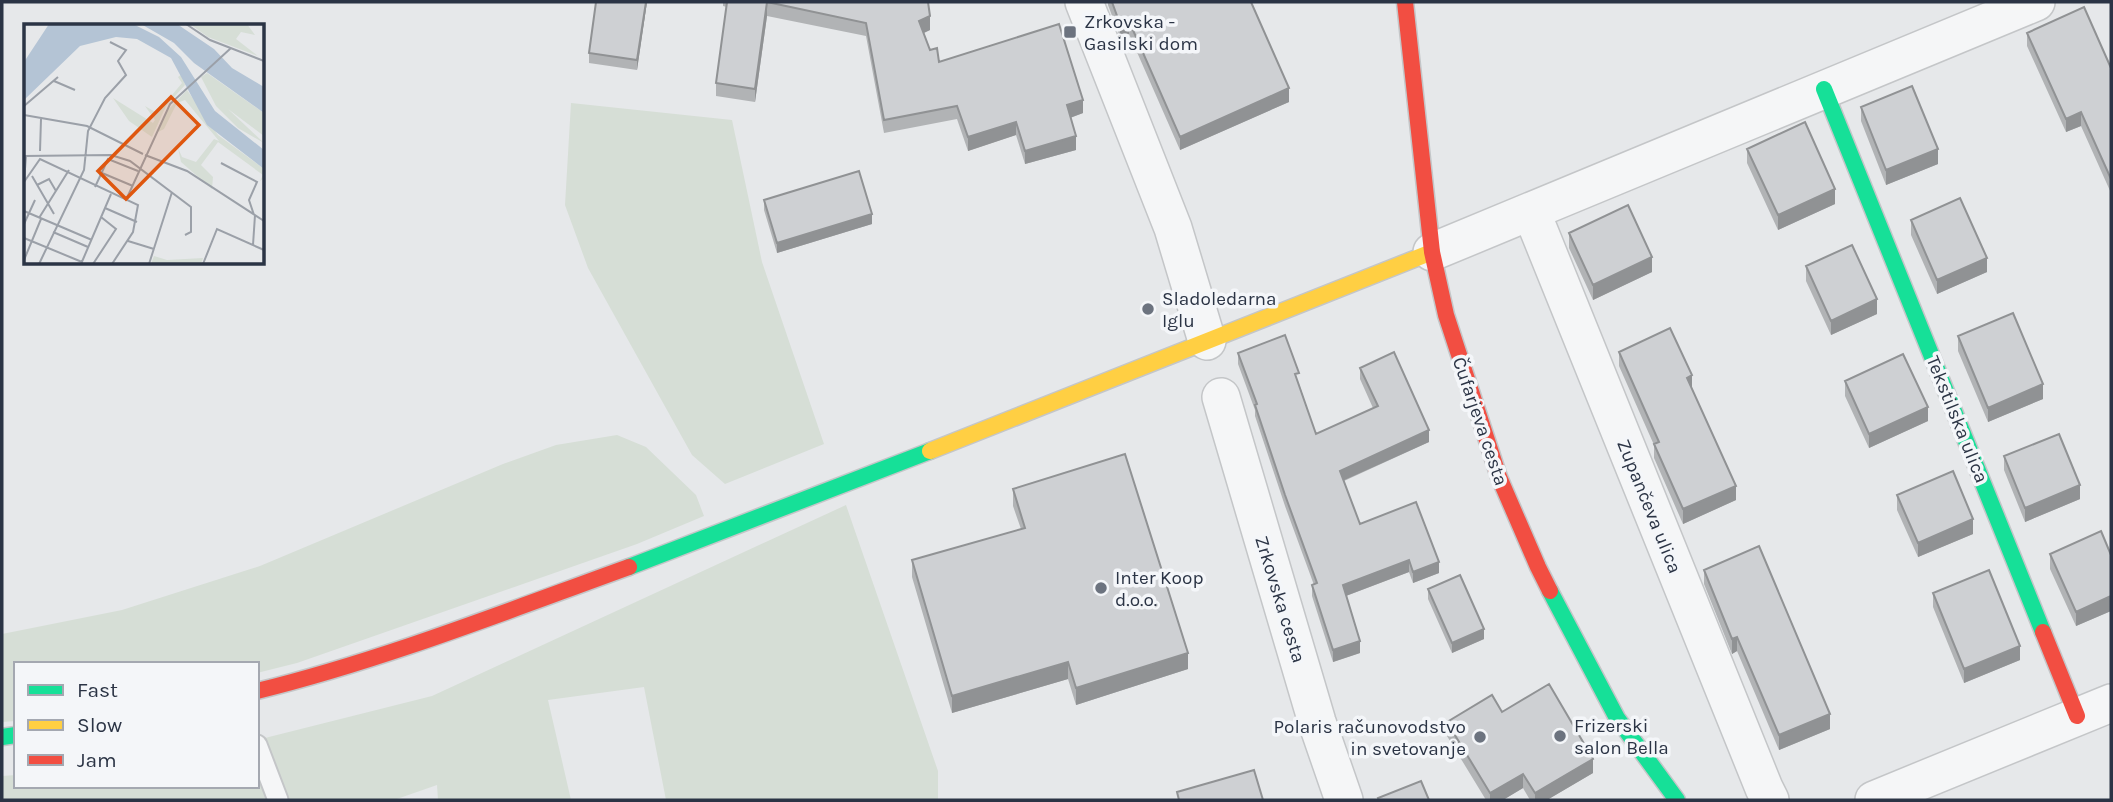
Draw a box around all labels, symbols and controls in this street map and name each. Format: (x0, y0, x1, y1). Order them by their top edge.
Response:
place label: Zrkovska - Gasilski dom (1084, 11, 1198, 55)
inset map (24, 24, 264, 264)
marker: Zrkovska - Gasilski dom (1062, 24, 1078, 40)
place label: Sladoledarna Iglu (1162, 288, 1277, 332)
marker: Sladoledarna Iglu (1140, 301, 1156, 317)
street label: Tekstilska ulica (1922, 353, 1993, 486)
street label: Čufarjeva cesta (1448, 354, 1512, 488)
street label: Zupančeva ulica (1612, 436, 1686, 577)
street label: Zrkovska cesta (1250, 533, 1310, 665)
place label: Inter Koop d.o.o. (1115, 567, 1203, 611)
marker: Inter Koop d.o.o. (1093, 580, 1109, 596)
legend (14, 662, 259, 788)
text: Fast (77, 678, 118, 702)
text: Slow (77, 713, 122, 737)
place label: Frizerski salon Bella (1574, 715, 1669, 759)
place label: Polaris računovodstvo in svetovanje (1274, 716, 1466, 760)
marker: Frizerski salon Bella (1552, 728, 1568, 744)
marker: Polaris računovodstvo in svetovanje (1472, 729, 1488, 745)
text: Jam (77, 748, 117, 772)

